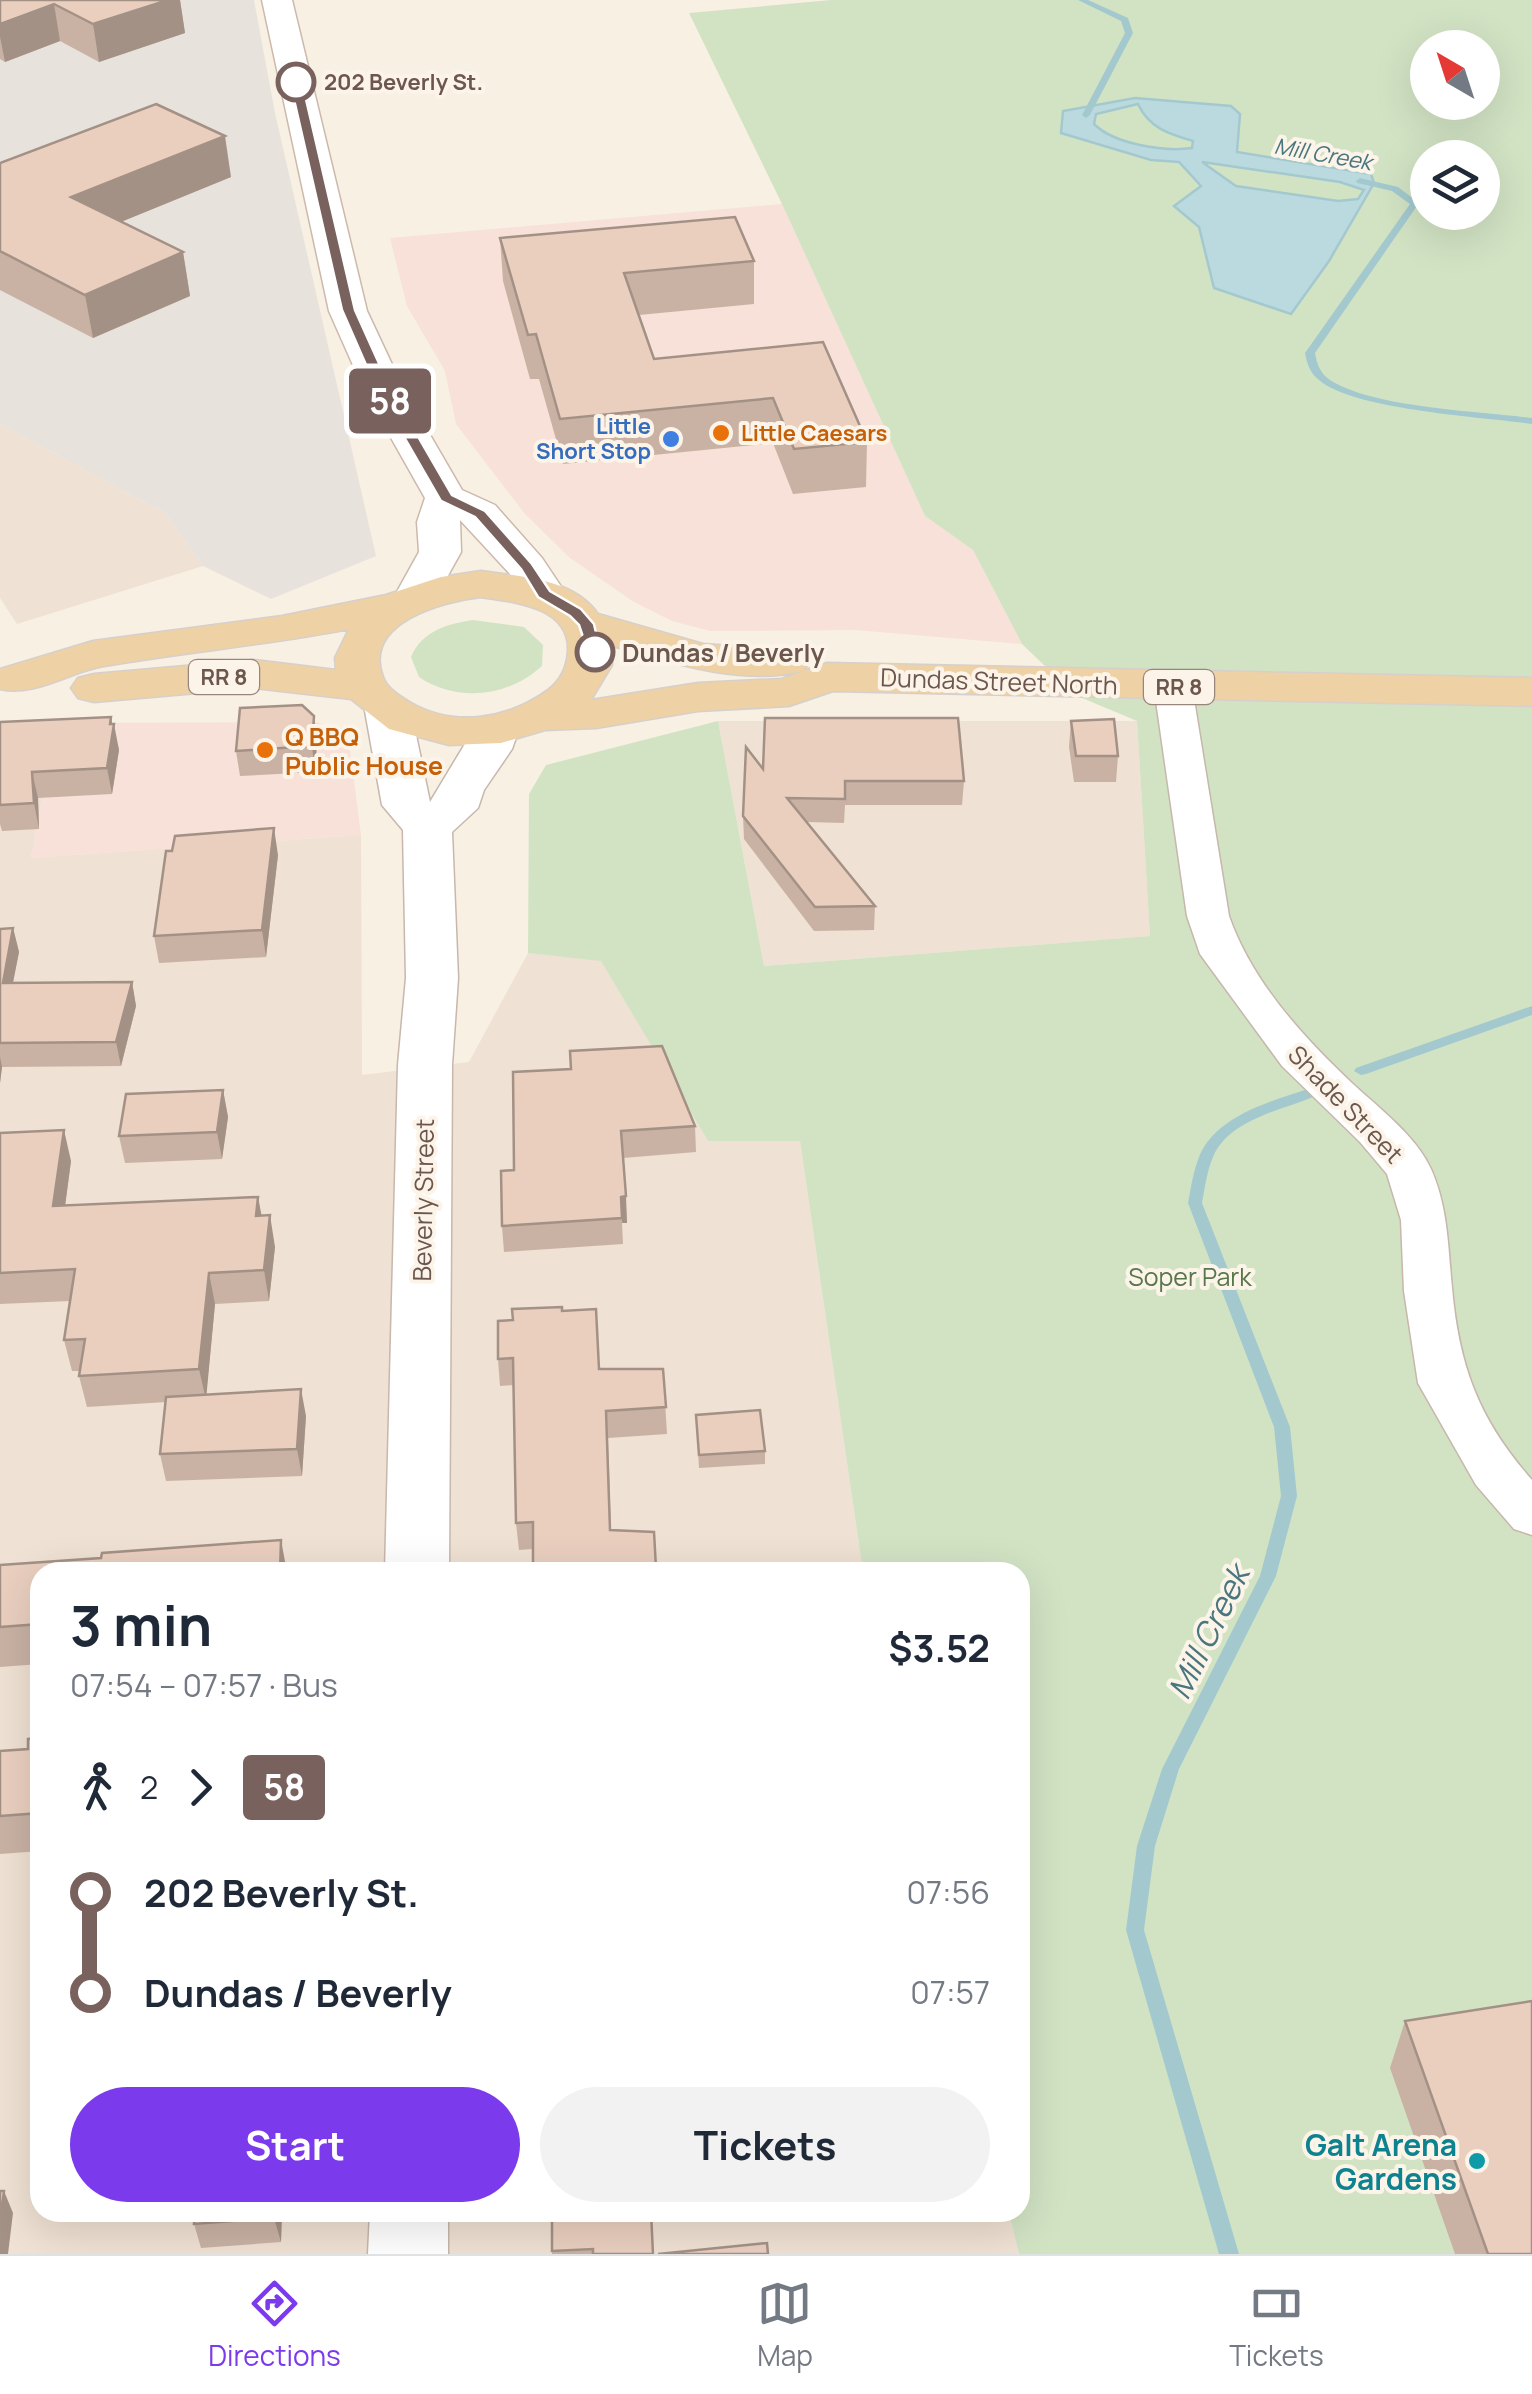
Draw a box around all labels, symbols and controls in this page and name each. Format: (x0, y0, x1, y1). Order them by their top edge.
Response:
north arrow (1410, 30, 1500, 120)
map controls (1410, 30, 1500, 230)
marker: 202 Beverly St. (277, 63, 315, 101)
place label: 202 Beverly St. (324, 67, 483, 97)
water label: Mill Creek (1272, 131, 1377, 178)
button: layers (1410, 140, 1500, 230)
line badge: 58 (345, 368, 435, 434)
text: 58 (369, 377, 411, 425)
place label: Little Short Stop (536, 411, 651, 466)
place label: Little Caesars (741, 418, 888, 448)
marker: Little Caesars (710, 422, 732, 444)
marker: Little Short Stop (660, 428, 682, 450)
marker: Dundas / Beverly (576, 633, 614, 671)
place label: Dundas / Beverly (622, 635, 824, 670)
street label: Dundas Street North (880, 659, 1118, 703)
road number: RR 8 (189, 660, 259, 694)
road number: RR 8 (1144, 670, 1214, 704)
place label: Q BBQ Public House (285, 719, 443, 783)
marker: Q BBQ Public House (254, 739, 276, 761)
street label: Shade Street (1281, 1037, 1411, 1171)
street label: Beverly Street (404, 1118, 442, 1282)
park label: Soper Park (1128, 1259, 1252, 1294)
water label: Mill Creek (1157, 1554, 1261, 1706)
text: 3 min (70, 1587, 212, 1663)
text: $3.52 (889, 1621, 990, 1673)
text: 07:54 – 07:57 · Bus (70, 1663, 338, 1707)
icon: walk (70, 1760, 125, 1815)
icon: forward (173, 1760, 228, 1815)
text: 58 (263, 1763, 305, 1811)
text: 2 (140, 1765, 158, 1809)
text: 202 Beverly St. (144, 1866, 419, 1918)
text: 07:56 (907, 1870, 990, 1914)
text: Dundas / Beverly (144, 1966, 452, 2018)
text: 07:57 (910, 1970, 990, 2014)
button: Start (70, 2087, 520, 2202)
button: Tickets (540, 2087, 990, 2202)
place label: Galt Arena Gardens (1305, 2124, 1457, 2199)
marker: Galt Arena Gardens (1466, 2150, 1488, 2172)
tab: Directions (208, 2276, 341, 2374)
tab: Map (757, 2276, 813, 2374)
tab: Tickets (1229, 2276, 1324, 2374)

